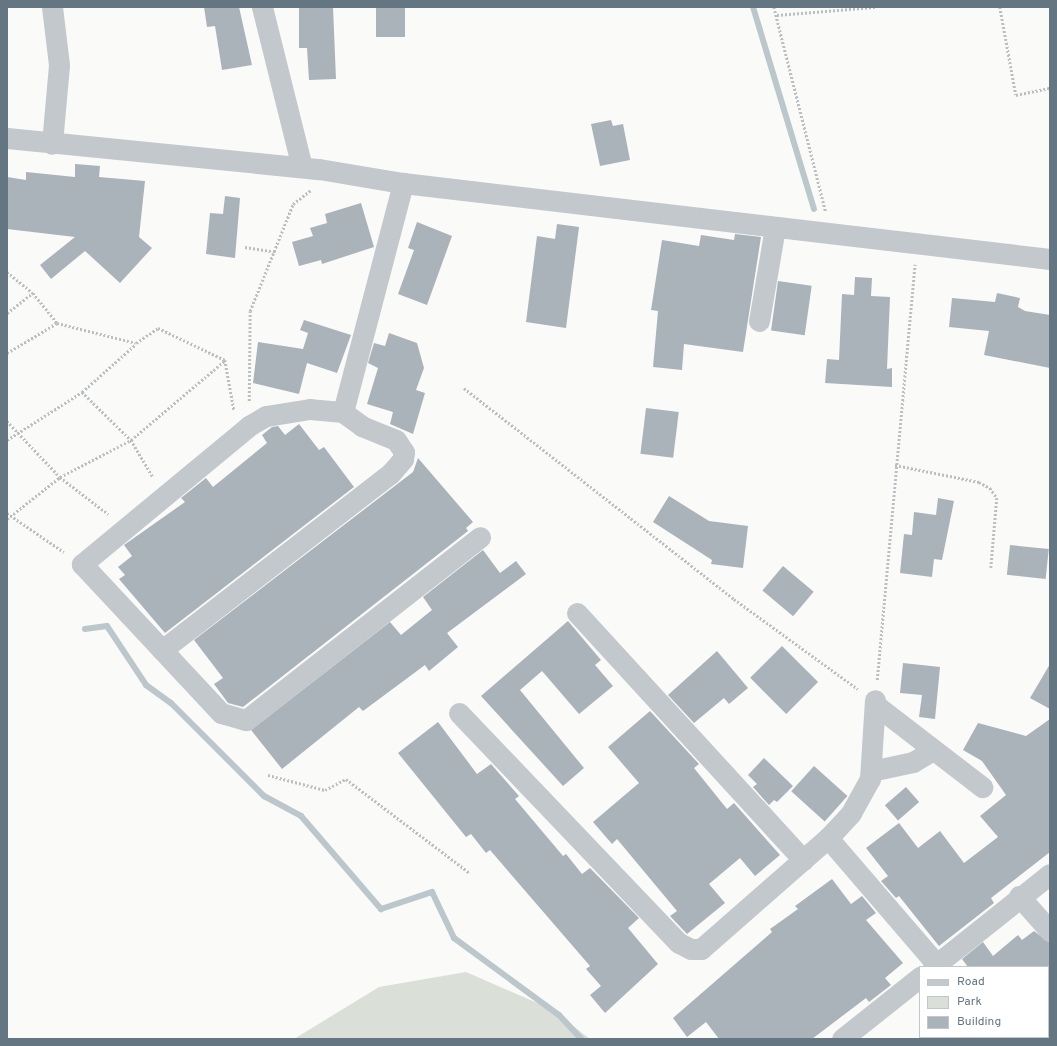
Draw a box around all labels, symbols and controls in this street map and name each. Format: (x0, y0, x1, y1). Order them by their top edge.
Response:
legend (919, 966, 1049, 1038)
text: Road (957, 974, 985, 990)
text: Park (957, 994, 982, 1010)
text: Building (957, 1014, 1001, 1030)

